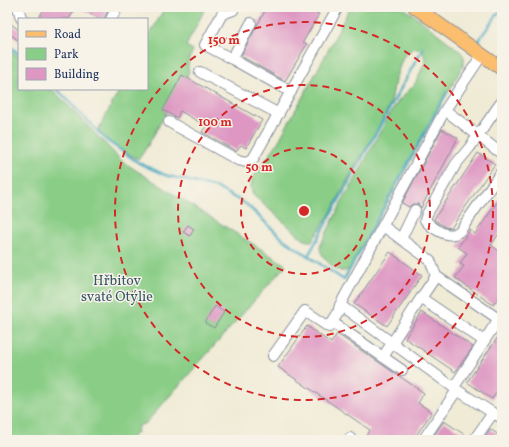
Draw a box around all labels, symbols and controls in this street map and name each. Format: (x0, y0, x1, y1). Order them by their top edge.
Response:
legend (18, 18, 148, 90)
text: Road (54, 27, 81, 43)
text: 150 m (208, 33, 240, 49)
text: Park (54, 47, 79, 63)
text: Building (54, 67, 99, 83)
text: 100 m (198, 115, 232, 131)
text: 50 m (245, 160, 273, 176)
centre of rings (297, 204, 311, 218)
park label: Hřbitov svaté Otýlie (81, 272, 153, 307)

